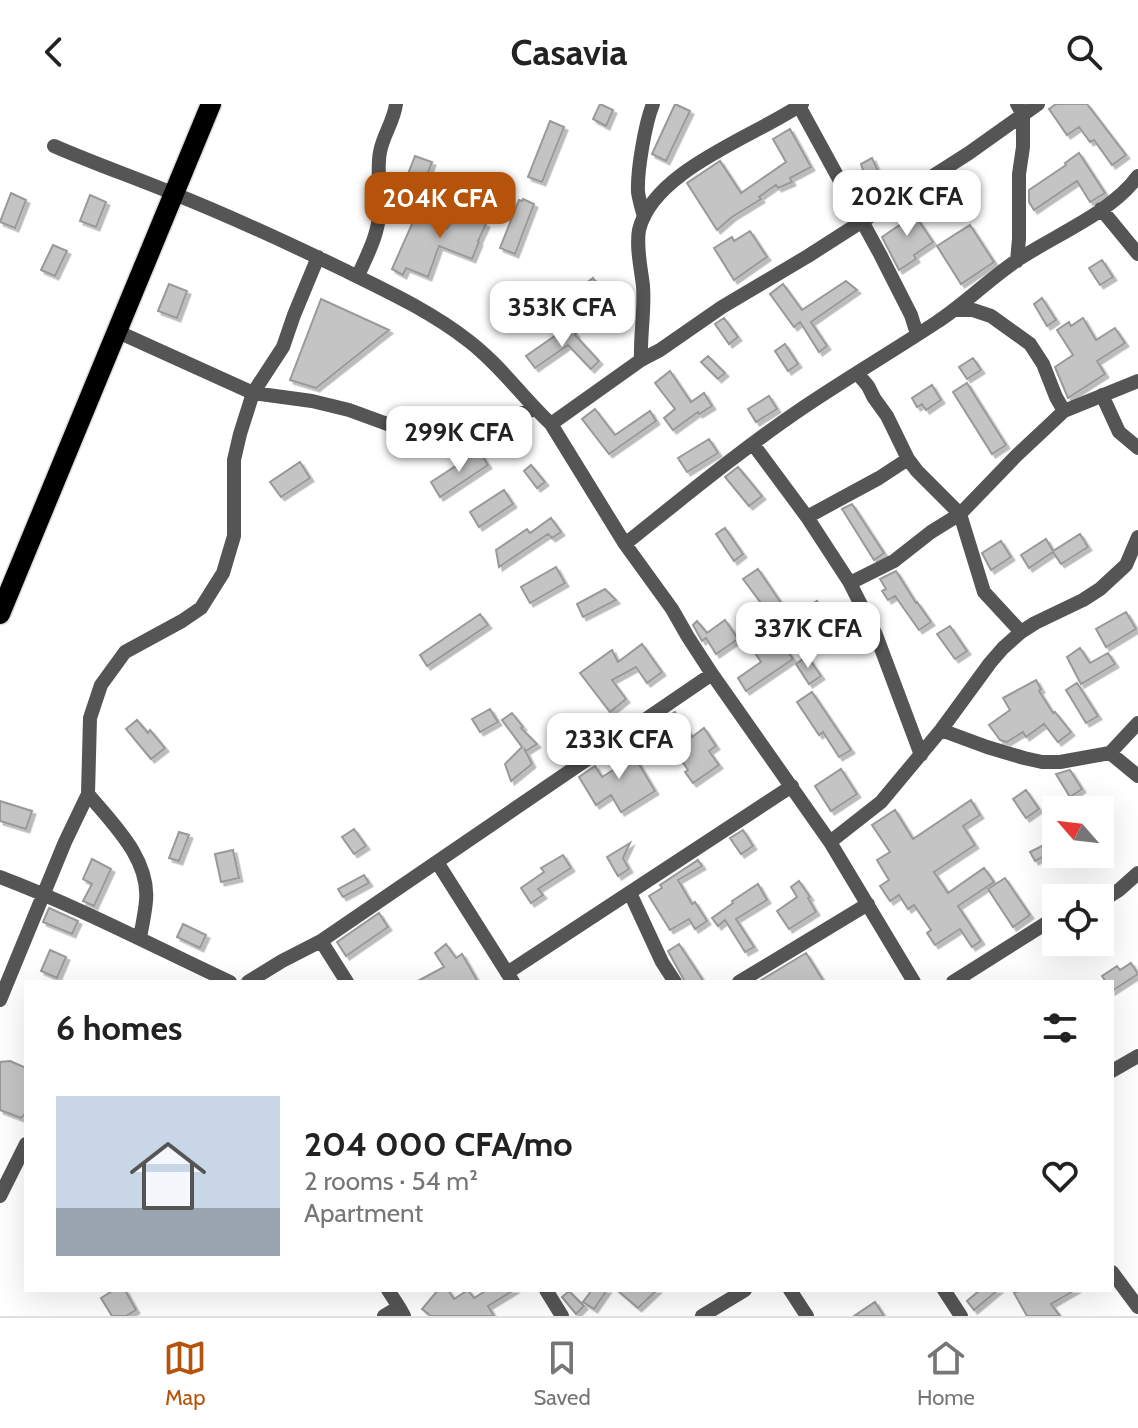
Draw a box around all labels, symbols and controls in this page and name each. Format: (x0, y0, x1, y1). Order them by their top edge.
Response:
icon: back (32, 30, 76, 74)
text: Casavia (511, 30, 627, 74)
icon: search (1062, 30, 1106, 74)
pin: 202K CFA (824, 170, 990, 238)
pin: 204K CFA (357, 172, 523, 240)
text: 202K CFA (851, 180, 963, 212)
text: 204K CFA (383, 182, 497, 214)
pin: 353K CFA (479, 281, 645, 349)
text: 353K CFA (508, 291, 616, 323)
pin: 299K CFA (376, 406, 542, 474)
text: 299K CFA (404, 416, 514, 448)
pin: 337K CFA (725, 602, 891, 670)
text: 337K CFA (754, 612, 862, 644)
pin: 233K CFA (536, 713, 702, 781)
text: 233K CFA (565, 723, 673, 755)
north arrow (1042, 796, 1114, 868)
map controls (1042, 796, 1114, 956)
button: locate (1042, 884, 1114, 956)
icon: filters (1038, 1006, 1082, 1050)
text: 6 homes (56, 1007, 182, 1049)
text: 204 000 CFA/mo (304, 1123, 573, 1165)
icon: home (120, 1128, 216, 1224)
icon: heart (1038, 1154, 1082, 1198)
text: 2 rooms · 54 m² (304, 1165, 478, 1197)
text: Apartment (304, 1197, 423, 1229)
tab: Map (163, 1336, 207, 1411)
tab: Saved (533, 1336, 591, 1411)
tab: Home (917, 1336, 975, 1411)

